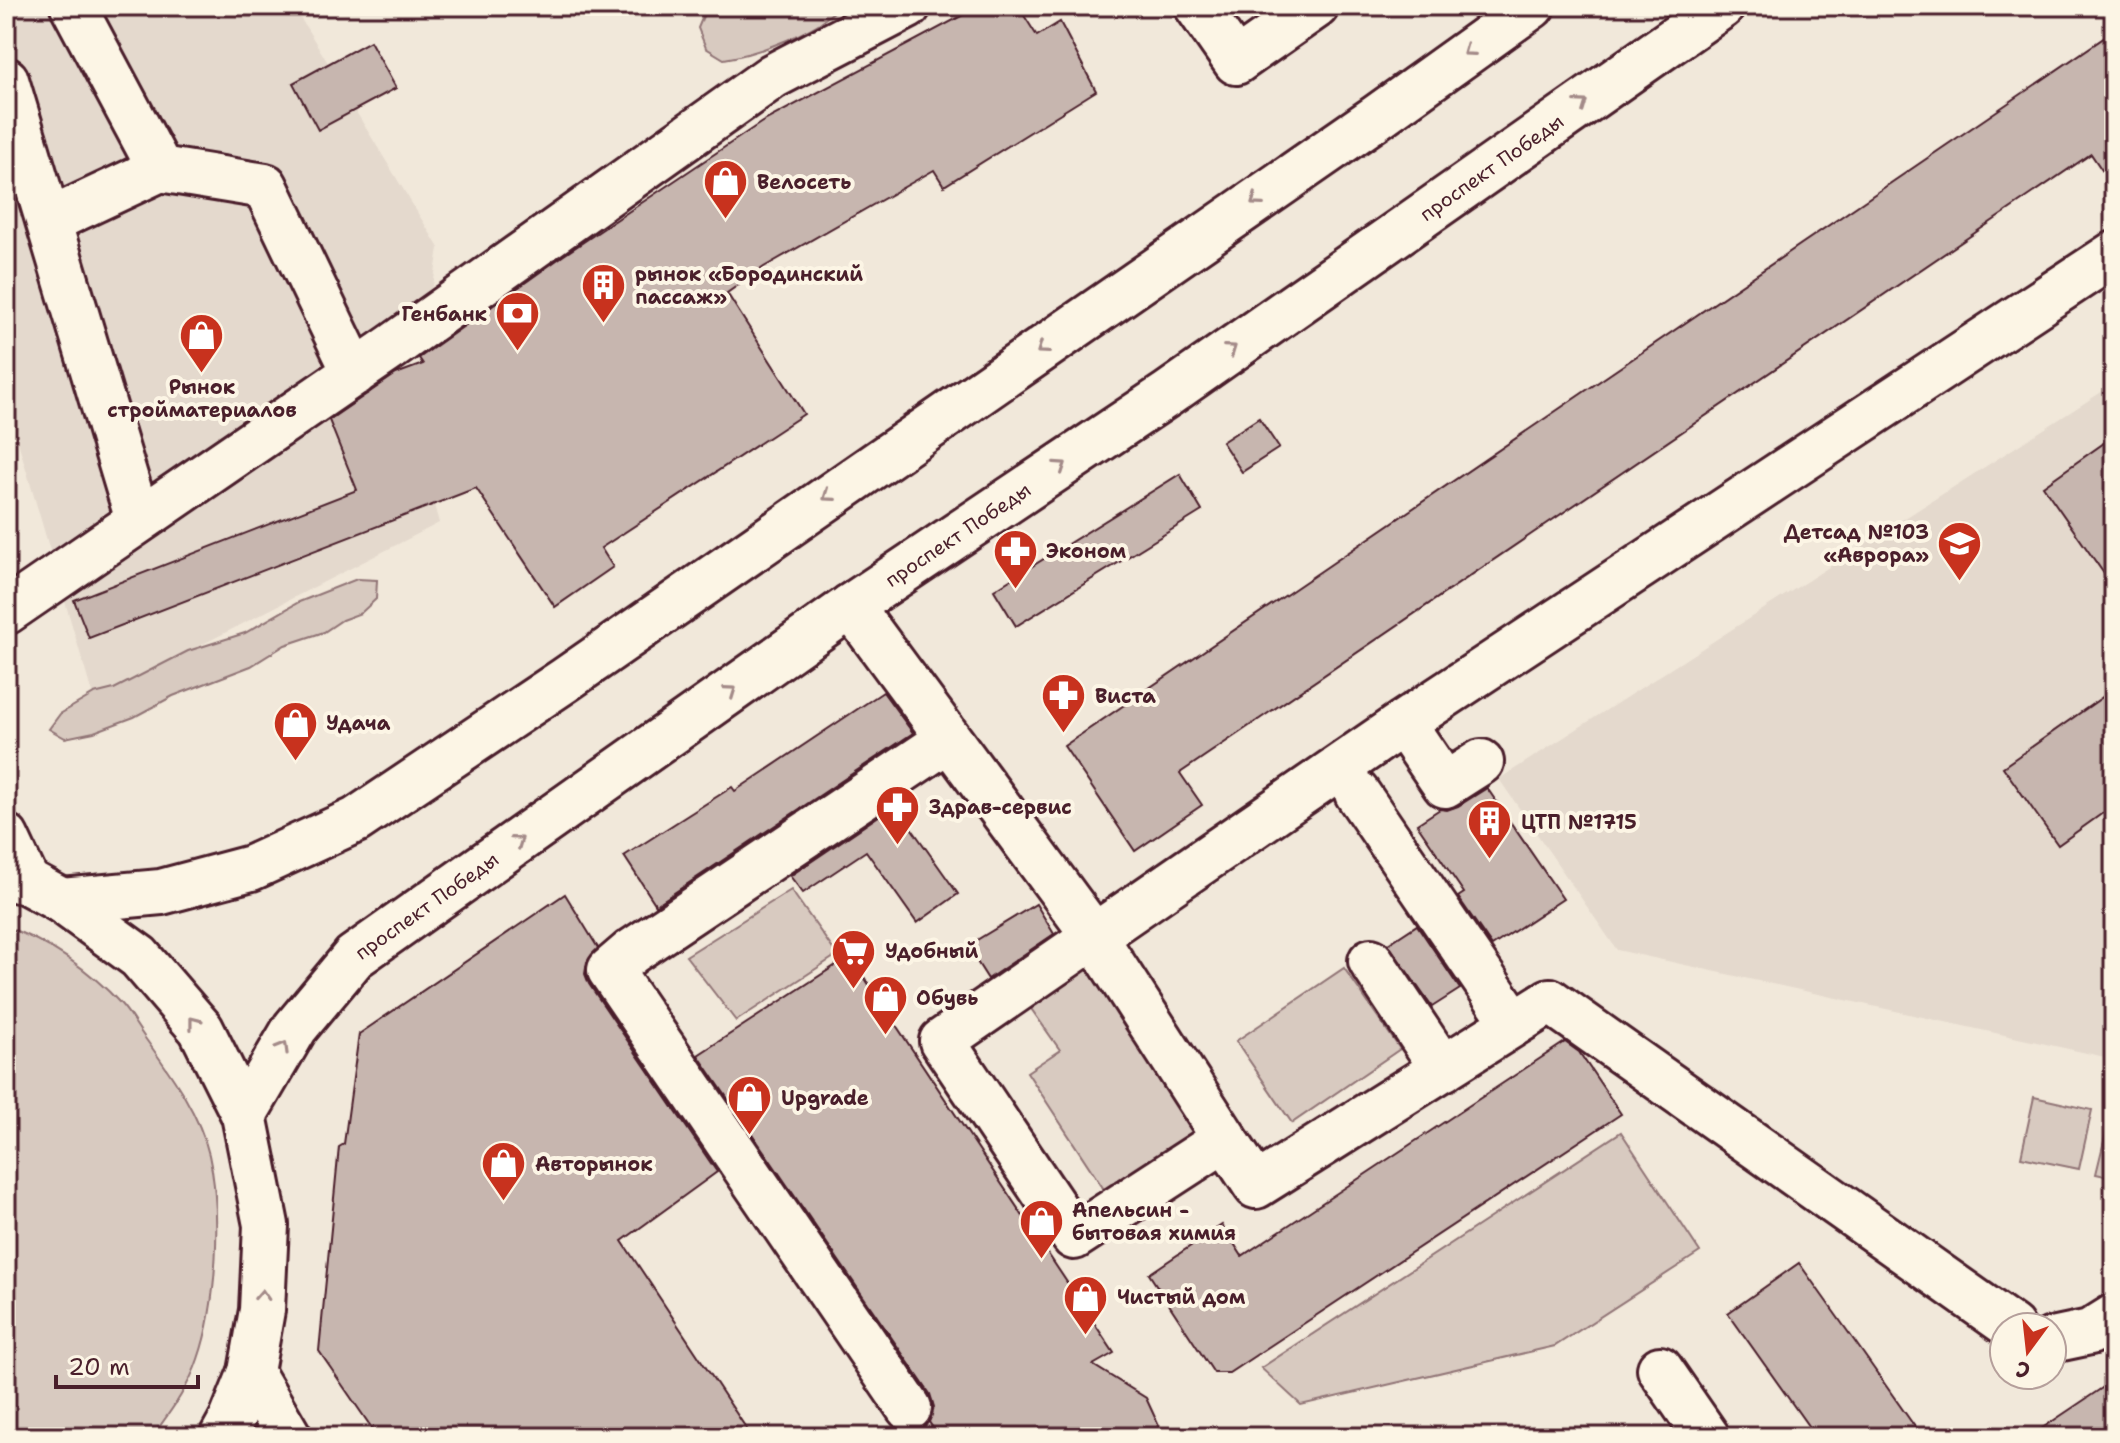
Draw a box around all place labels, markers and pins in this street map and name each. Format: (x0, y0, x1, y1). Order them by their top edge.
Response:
shop icon: Велосеть (702, 158, 750, 221)
place label: Велосеть (757, 169, 851, 195)
building icon: рынок «Бородинский пассаж» (580, 261, 628, 324)
place label: рынок «Бородинский пассаж» (635, 261, 863, 310)
bank icon: Генбанк (494, 290, 542, 353)
place label: Генбанк (402, 301, 487, 327)
shop icon: Рынок стройматериалов (178, 311, 226, 374)
place label: Рынок стройматериалов (107, 374, 297, 423)
place label: Детсад №103 «Аврора» (1784, 519, 1929, 568)
school or university icon: Детсад №103 «Аврора» (1936, 519, 1984, 582)
pharmacy icon: Эконом (991, 527, 1039, 590)
place label: Эконом (1046, 538, 1127, 564)
pharmacy icon: Виста (1040, 672, 1088, 735)
place label: Виста (1095, 683, 1156, 709)
shop icon: Удача (271, 699, 319, 762)
place label: Удача (326, 710, 391, 736)
pharmacy icon: Здрав-сервис (874, 783, 922, 846)
place label: Здрав-сервис (929, 794, 1072, 820)
building icon: ЦТП №1715 (1466, 798, 1514, 861)
place label: ЦТП №1715 (1521, 809, 1637, 835)
supermarket icon: Удобный (830, 927, 878, 990)
place label: Удобный (885, 938, 979, 964)
shop icon: Обувь (861, 974, 909, 1037)
place label: Обувь (916, 985, 978, 1011)
shop icon: Upgrade (726, 1074, 774, 1137)
place label: Upgrade (781, 1085, 869, 1111)
shop icon: Авторынок (480, 1140, 528, 1203)
place label: Авторынок (535, 1151, 653, 1177)
shop icon: Апельсин - бытовая химия (1017, 1197, 1065, 1260)
place label: Апельсин - бытовая химия (1072, 1197, 1236, 1246)
shop icon: Чистый дом (1062, 1273, 1110, 1336)
place label: Чистый дом (1117, 1284, 1246, 1310)

